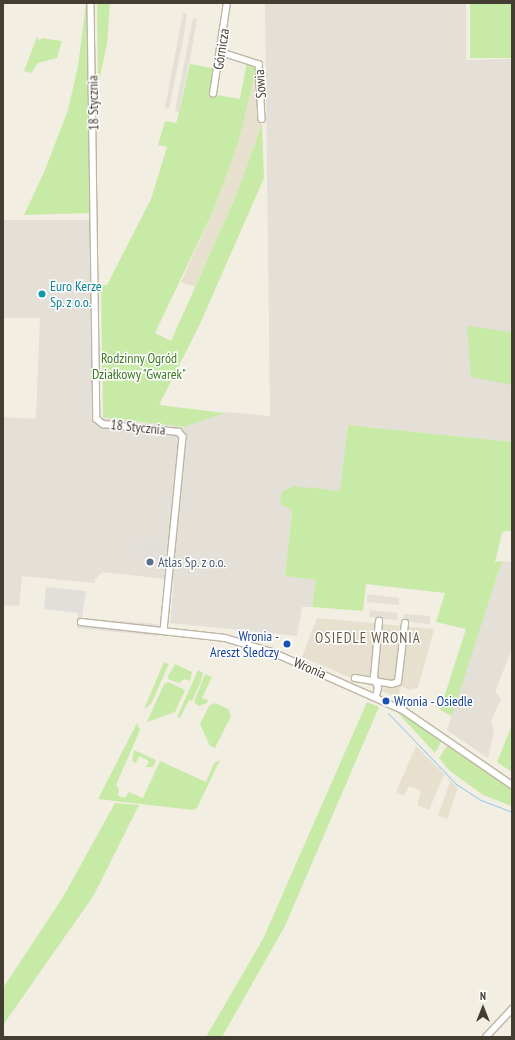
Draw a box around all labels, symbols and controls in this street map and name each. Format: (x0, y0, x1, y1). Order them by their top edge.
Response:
street label: Górnicza (209, 27, 233, 71)
street label: Sowia (251, 69, 269, 99)
street label: 18 Stycznia (84, 75, 102, 131)
place label: Euro Kerze Sp. z o.o. (50, 278, 102, 310)
marker: Euro Kerze Sp. z o.o. (37, 289, 47, 299)
park label: Rodzinny Ogród Działkowy "Gwarek" (91, 350, 187, 382)
street label: 18 Stycznia (110, 416, 166, 438)
place label: Atlas Sp. z o.o. (158, 554, 227, 570)
marker: Atlas Sp. z o.o. (145, 557, 155, 567)
place label: Wronia - Areszt Śledczy (210, 628, 279, 660)
district label: OSIEDLE WRONIA (315, 629, 421, 647)
marker: Wronia - Areszt Śledczy (282, 639, 292, 649)
street label: Wronia (291, 654, 329, 682)
place label: Wronia - Osiedle (394, 693, 474, 709)
marker: Wronia - Osiedle (381, 696, 391, 706)
north arrow (463, 988, 503, 1028)
text: N (480, 989, 486, 1003)

